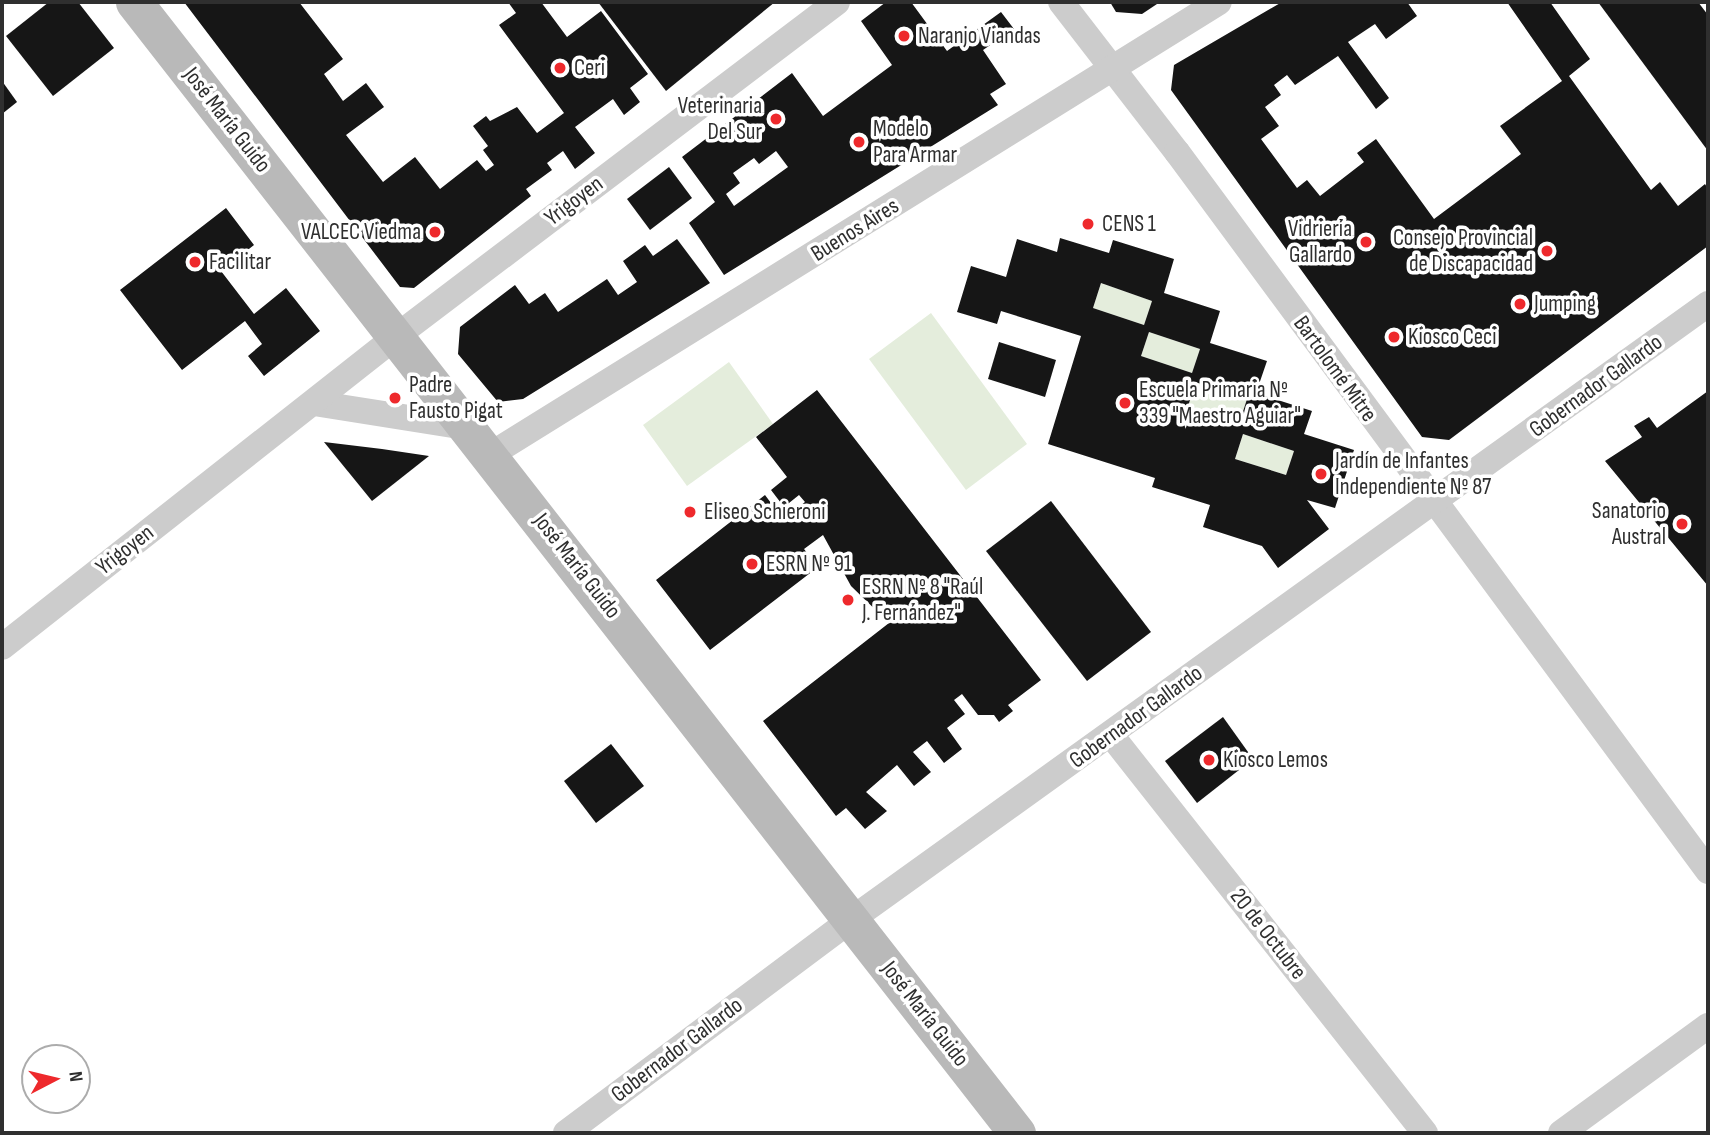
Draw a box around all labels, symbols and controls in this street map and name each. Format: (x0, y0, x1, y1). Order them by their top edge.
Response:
place label: Naranjo Viandas (918, 22, 1041, 50)
marker: Naranjo Viandas (896, 28, 912, 44)
place label: Ceri (574, 54, 605, 82)
marker: Ceri (552, 60, 568, 76)
street label: José María Guido (177, 62, 277, 178)
place label: Veterinaria Del Sur (678, 92, 762, 146)
marker: Veterinaria Del Sur (768, 111, 784, 127)
place label: Modelo Para Armar (873, 115, 957, 169)
marker: Modelo Para Armar (851, 134, 867, 150)
street label: Yrigoyen (539, 170, 609, 232)
street label: Buenos Aires (806, 192, 904, 268)
place label: CENS 1 (1102, 210, 1156, 238)
place label: Vidriería Gallardo (1288, 215, 1352, 269)
marker: CENS 1 (1080, 216, 1096, 232)
place label: VALCEC Viedma (301, 218, 421, 246)
marker: VALCEC Viedma (427, 224, 443, 240)
place label: Consejo Provincial de Discapacidad (1393, 224, 1533, 278)
marker: Vidriería Gallardo (1358, 234, 1374, 250)
marker: Consejo Provincial de Discapacidad (1539, 243, 1555, 259)
place label: Facilitar (209, 248, 271, 276)
marker: Facilitar (187, 254, 203, 270)
place label: Jumping (1534, 290, 1596, 318)
marker: Jumping (1512, 296, 1528, 312)
street label: Bartolomé Mitre (1287, 311, 1383, 427)
place label: Kiosco Ceci (1408, 323, 1497, 351)
marker: Kiosco Ceci (1386, 329, 1402, 345)
street label: Gobernador Gallardo (1524, 329, 1668, 443)
place label: Padre Fausto Pigat (409, 371, 503, 425)
place label: Escuela Primaria Nº 339 "Maestro Aguiar" (1139, 376, 1301, 430)
marker: Padre Fausto Pigat (387, 390, 403, 406)
marker: Escuela Primaria Nº 339 "Maestro Aguiar" (1117, 395, 1133, 411)
place label: Jardín de Infantes Independiente Nº 87 (1335, 447, 1491, 501)
marker: Jardín de Infantes Independiente Nº 87 (1313, 466, 1329, 482)
place label: Sanatorio Austral (1592, 497, 1666, 551)
place label: Eliseo Schieroni (704, 498, 826, 526)
marker: Eliseo Schieroni (682, 504, 698, 520)
street label: José María Guido (527, 508, 627, 624)
marker: Sanatorio Austral (1672, 514, 1692, 534)
street label: Yrigoyen (91, 519, 159, 581)
place label: ESRN Nº 91 (766, 550, 852, 578)
marker: ESRN Nº 91 (744, 556, 760, 572)
place label: ESRN Nº 8 "Raúl J. Fernández" (862, 573, 983, 627)
marker: ESRN Nº 8 "Raúl J. Fernández" (840, 592, 856, 608)
street label: Gobernador Gallardo (1064, 660, 1208, 774)
place label: Kiosco Lemos (1223, 746, 1328, 774)
marker: Kiosco Lemos (1201, 752, 1217, 768)
street label: 20 de Octubre (1224, 883, 1312, 985)
street label: José María Guido (875, 956, 975, 1072)
street label: Gobernador Gallardo (606, 992, 748, 1108)
north arrow (21, 1044, 91, 1114)
text: N (63, 1070, 87, 1083)

